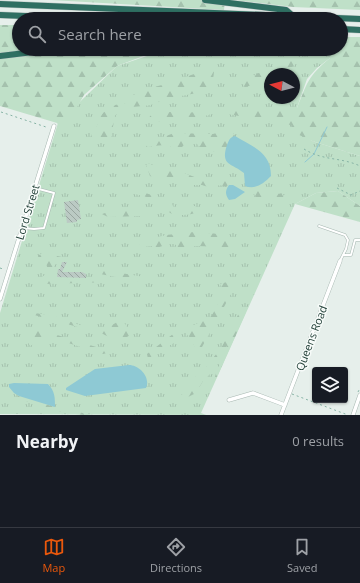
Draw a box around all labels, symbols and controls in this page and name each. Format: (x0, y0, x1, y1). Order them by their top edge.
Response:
search box (12, 12, 348, 56)
icon: search (26, 23, 48, 45)
text: Search here (58, 24, 142, 44)
north arrow (264, 68, 300, 104)
street label: Lord Street (11, 182, 43, 242)
street label: Queens Road (292, 303, 330, 373)
map controls (312, 367, 348, 403)
button: layers (312, 367, 348, 403)
text: Nearby (16, 430, 78, 453)
text: 0 results (292, 432, 344, 450)
tab: Map (42, 536, 65, 575)
tab: Directions (150, 536, 202, 575)
tab: Saved (287, 536, 318, 575)

